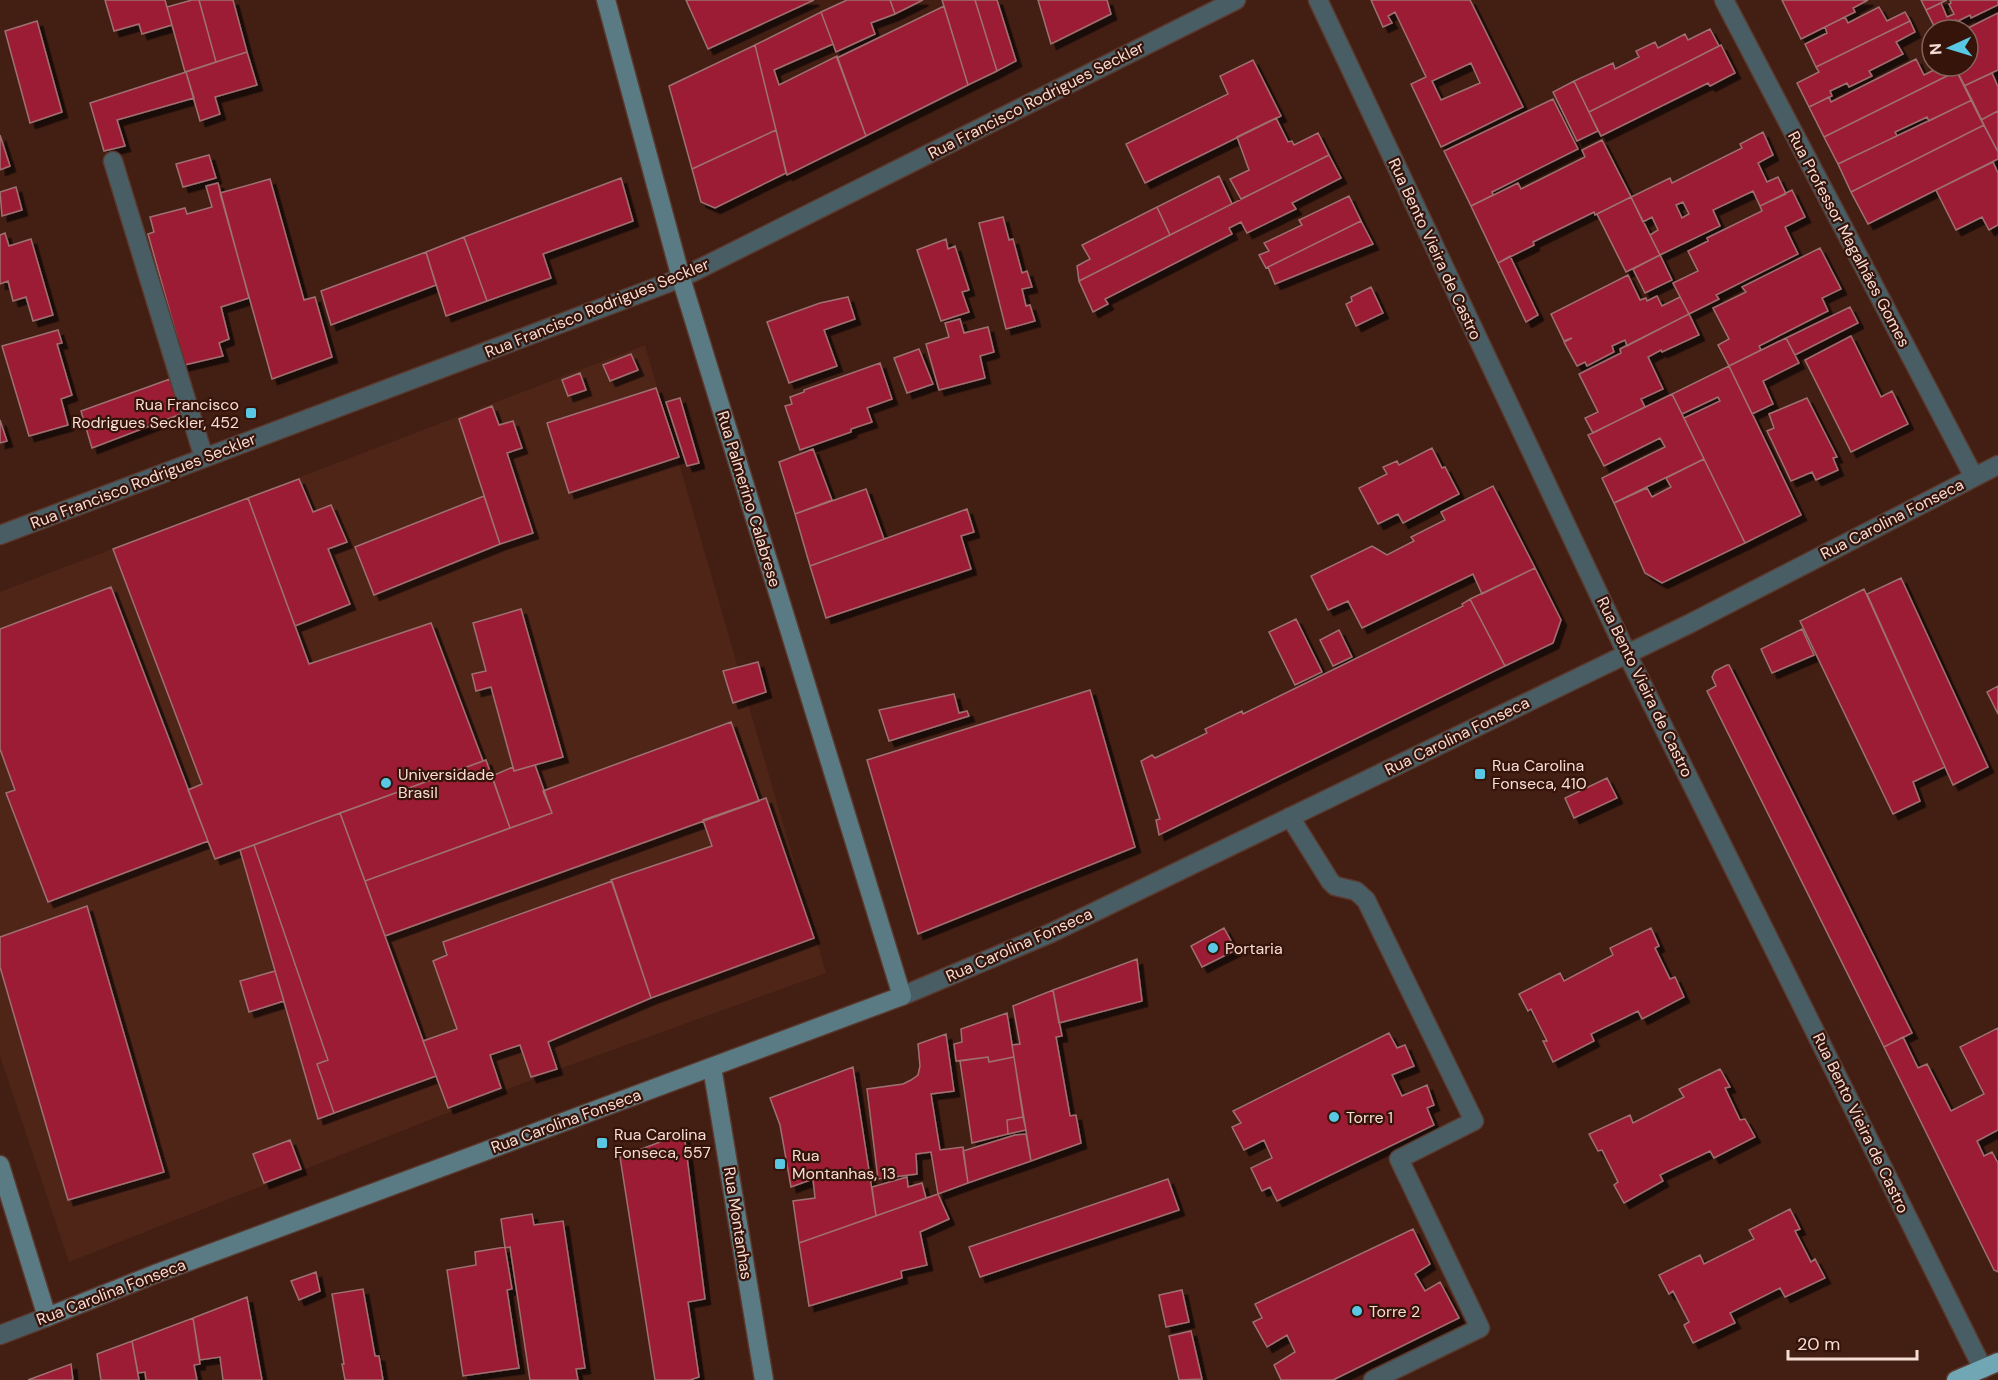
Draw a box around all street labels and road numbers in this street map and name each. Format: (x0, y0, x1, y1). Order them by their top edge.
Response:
street label: Rua Francisco Rodrigues Seckler (924, 36, 1148, 164)
street label: Rua Professor Magalhães Gomes (1783, 127, 1915, 351)
street label: Rua Bento Vieira de Castro (1384, 155, 1486, 343)
street label: Rua Francisco Rodrigues Seckler (482, 253, 712, 363)
street label: Rua Palmerino Calabrese (712, 408, 786, 590)
street label: Rua Francisco Rodrigues Seckler (27, 428, 259, 534)
street label: Rua Carolina Fonseca (1817, 474, 1967, 564)
street label: Rua Bento Vieira de Castro (1592, 593, 1698, 781)
street label: Rua Carolina Fonseca (1381, 692, 1533, 780)
street label: Rua Carolina Fonseca (942, 903, 1096, 987)
street label: Rua Bento Vieira de Castro (1808, 1029, 1914, 1217)
street label: Rua Carolina Fonseca (488, 1084, 644, 1158)
street label: Rua Montanhas (719, 1165, 757, 1281)
street label: Rua Carolina Fonseca (33, 1254, 189, 1330)

